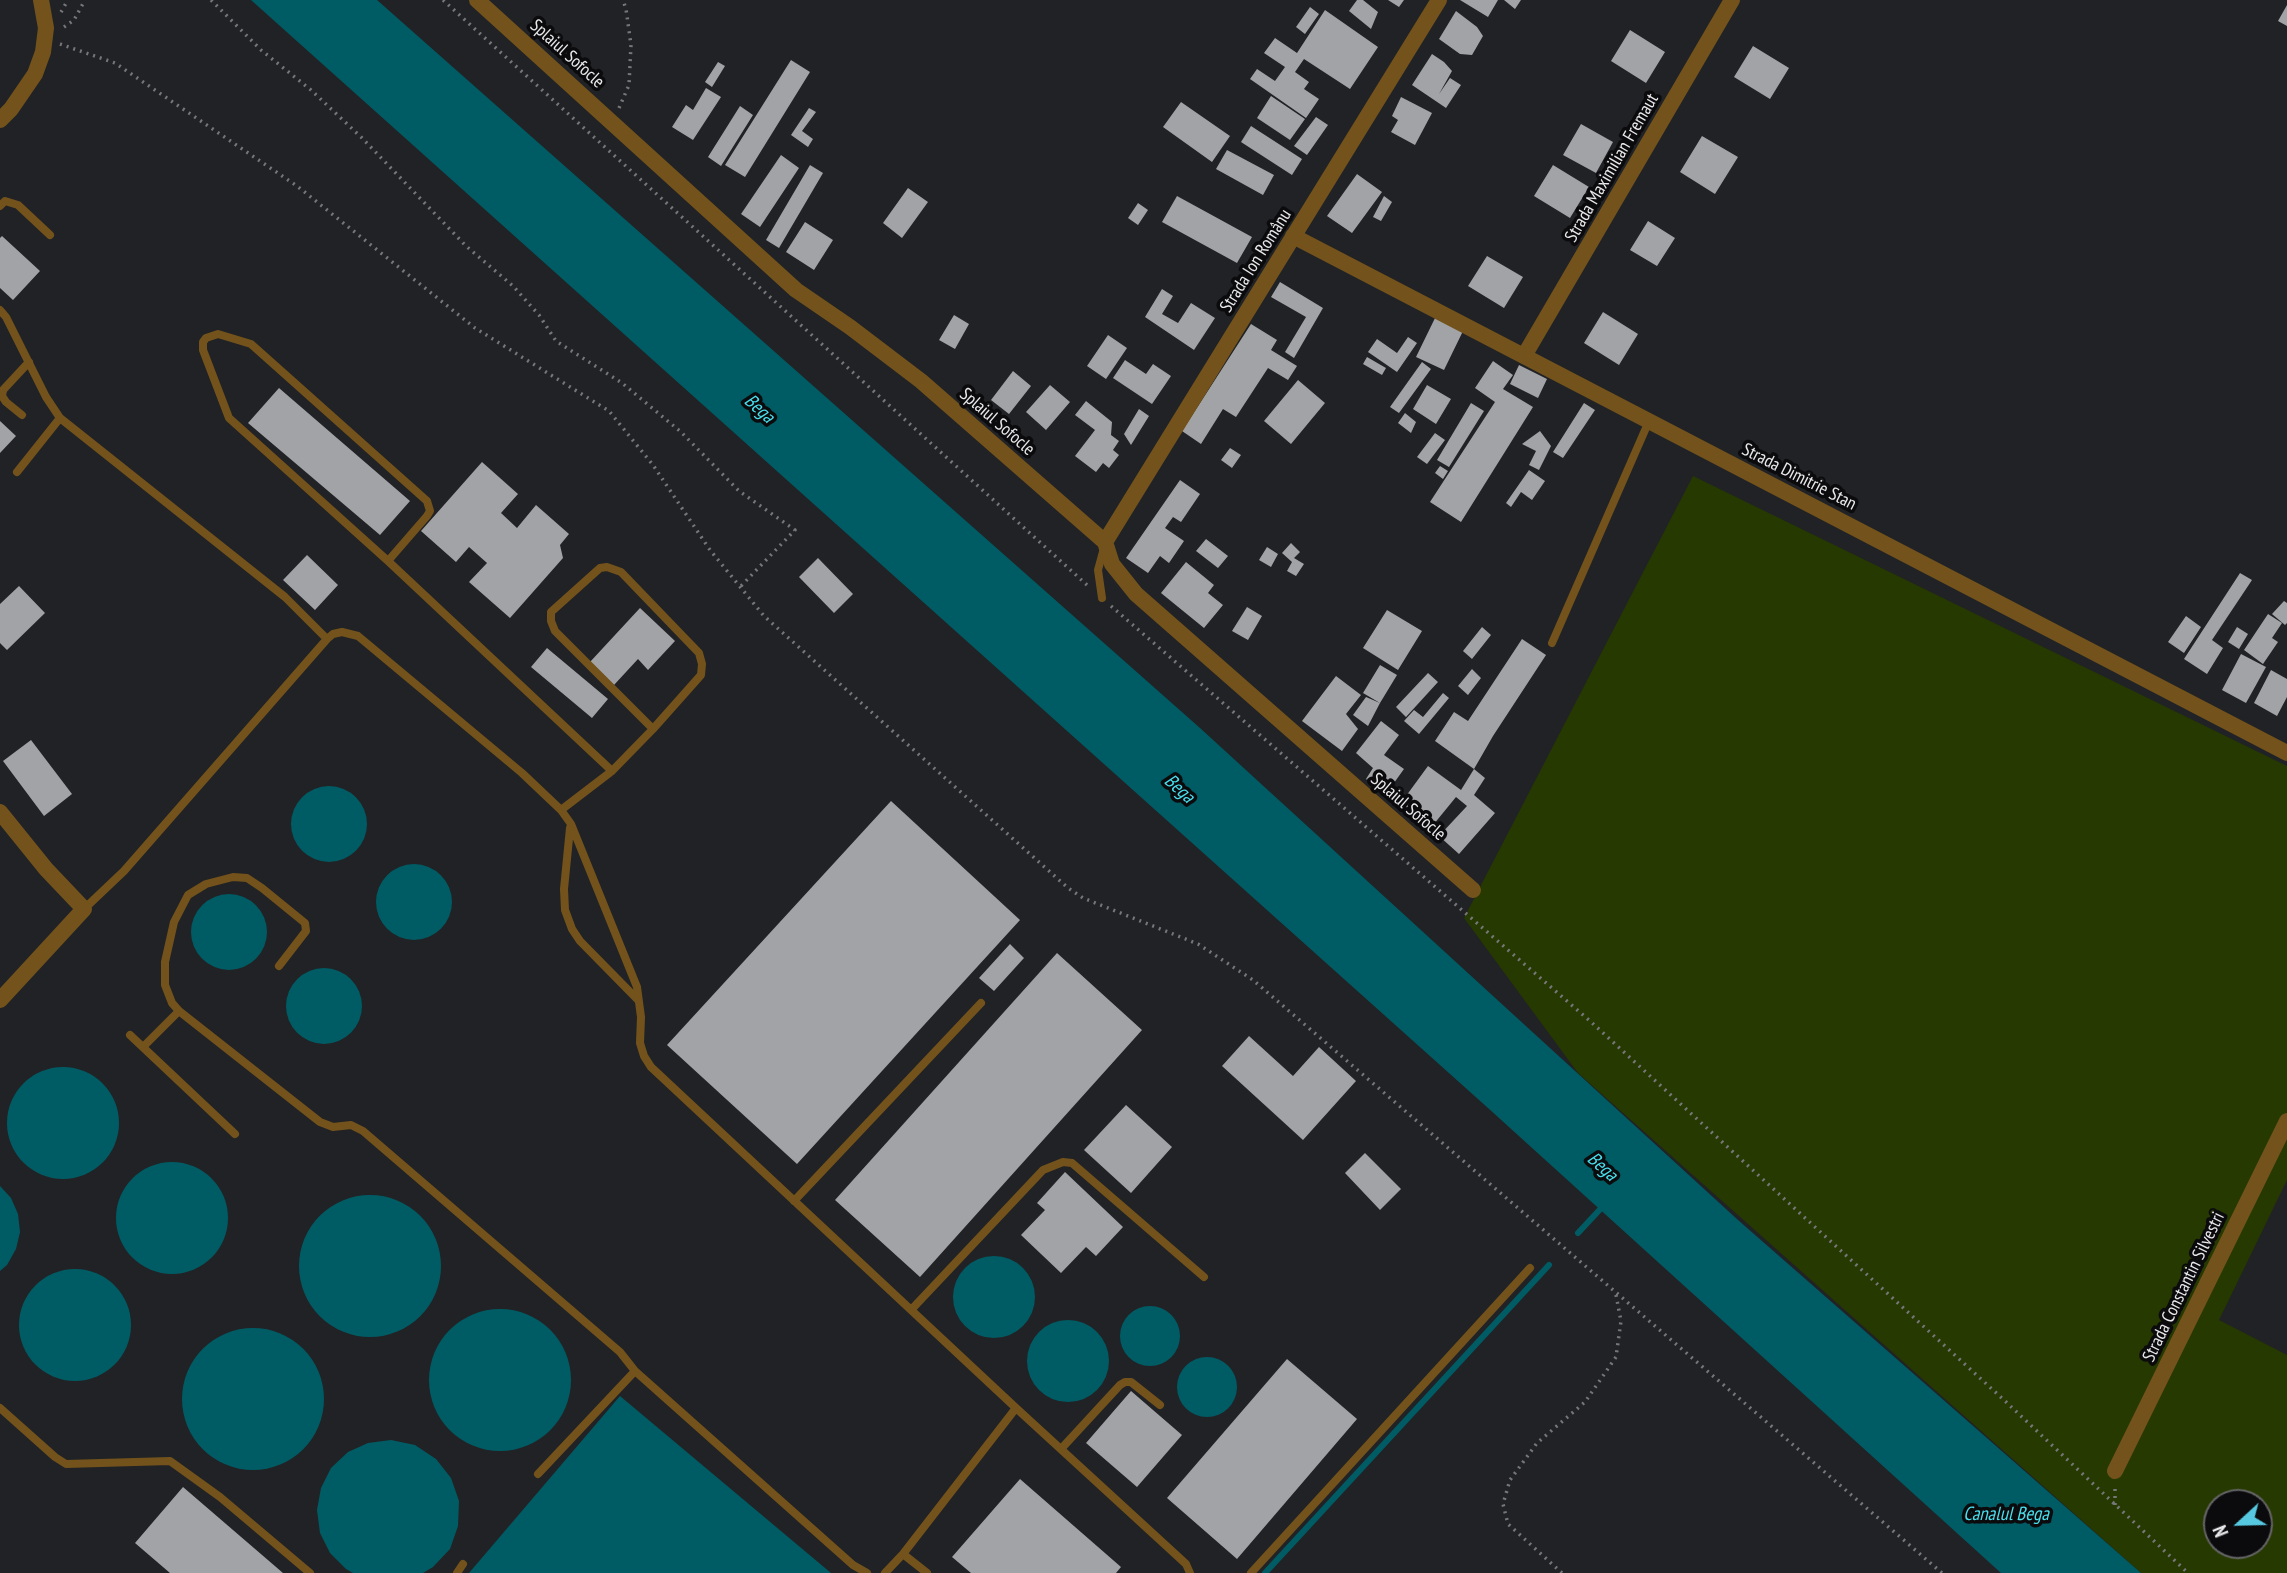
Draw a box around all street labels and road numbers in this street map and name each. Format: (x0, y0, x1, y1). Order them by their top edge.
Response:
street label: Splaiul Sofocle (525, 15, 609, 93)
street label: Strada Maximilian Fremaut (1561, 90, 1663, 246)
street label: Strada Ion Românu (1216, 205, 1296, 317)
street label: Splaiul Sofocle (955, 384, 1039, 460)
street label: Strada Dimitrie Stan (1738, 439, 1860, 515)
street label: Splaiul Sofocle (1366, 769, 1450, 845)
street label: Strada Constantin Silvestri (2138, 1209, 2230, 1365)

